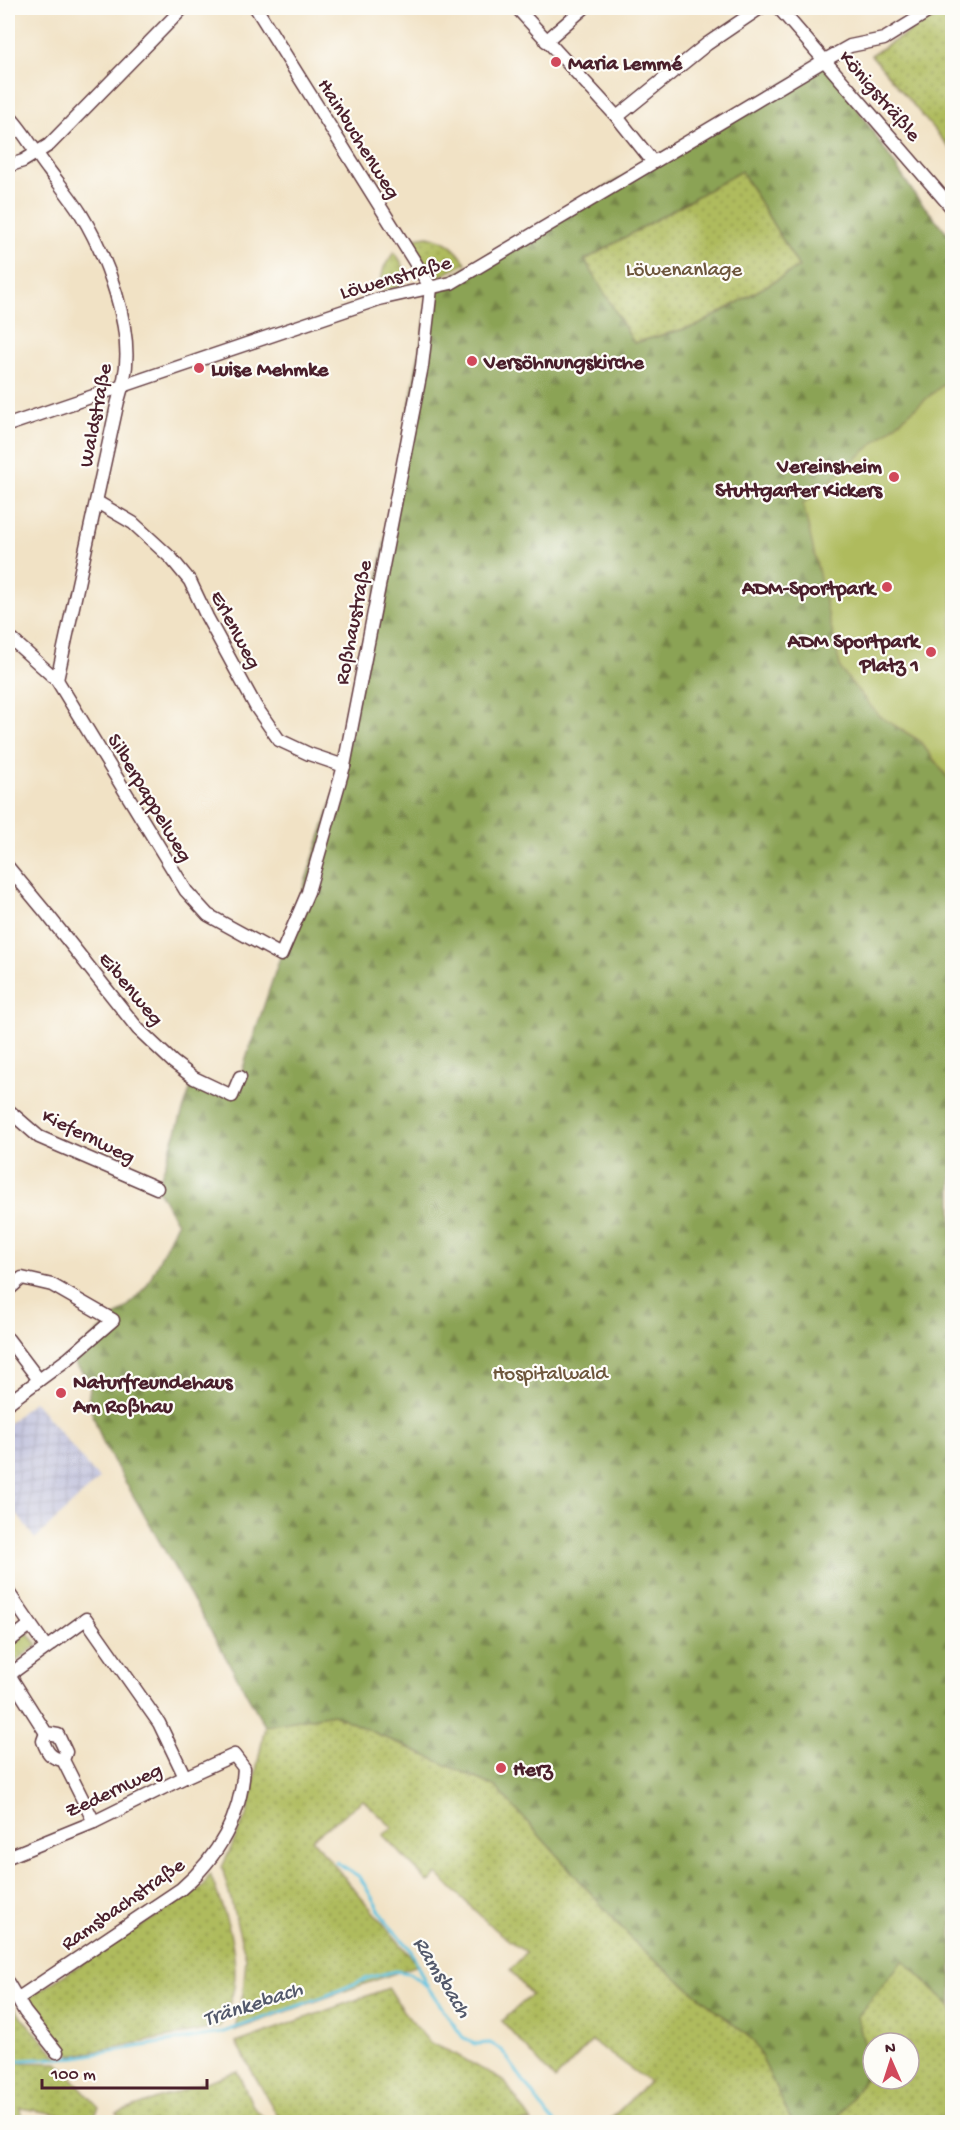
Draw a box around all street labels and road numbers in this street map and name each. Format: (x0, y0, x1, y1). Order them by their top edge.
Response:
street label: Königsträßle (832, 47, 925, 149)
street label: Hainbuchenweg (310, 75, 404, 205)
street label: Löwenstraße (337, 251, 456, 307)
street label: Waldstraße (75, 360, 120, 470)
street label: Roßhaustraße (331, 557, 380, 687)
street label: Erlenweg (203, 587, 265, 674)
street label: Silberpappelweg (100, 730, 196, 868)
street label: Eibenweg (91, 948, 167, 1032)
street label: Kiefernweg (37, 1105, 138, 1171)
street label: Zedernweg (62, 1759, 167, 1825)
street label: Ramsbachstraße (57, 1853, 192, 1958)

